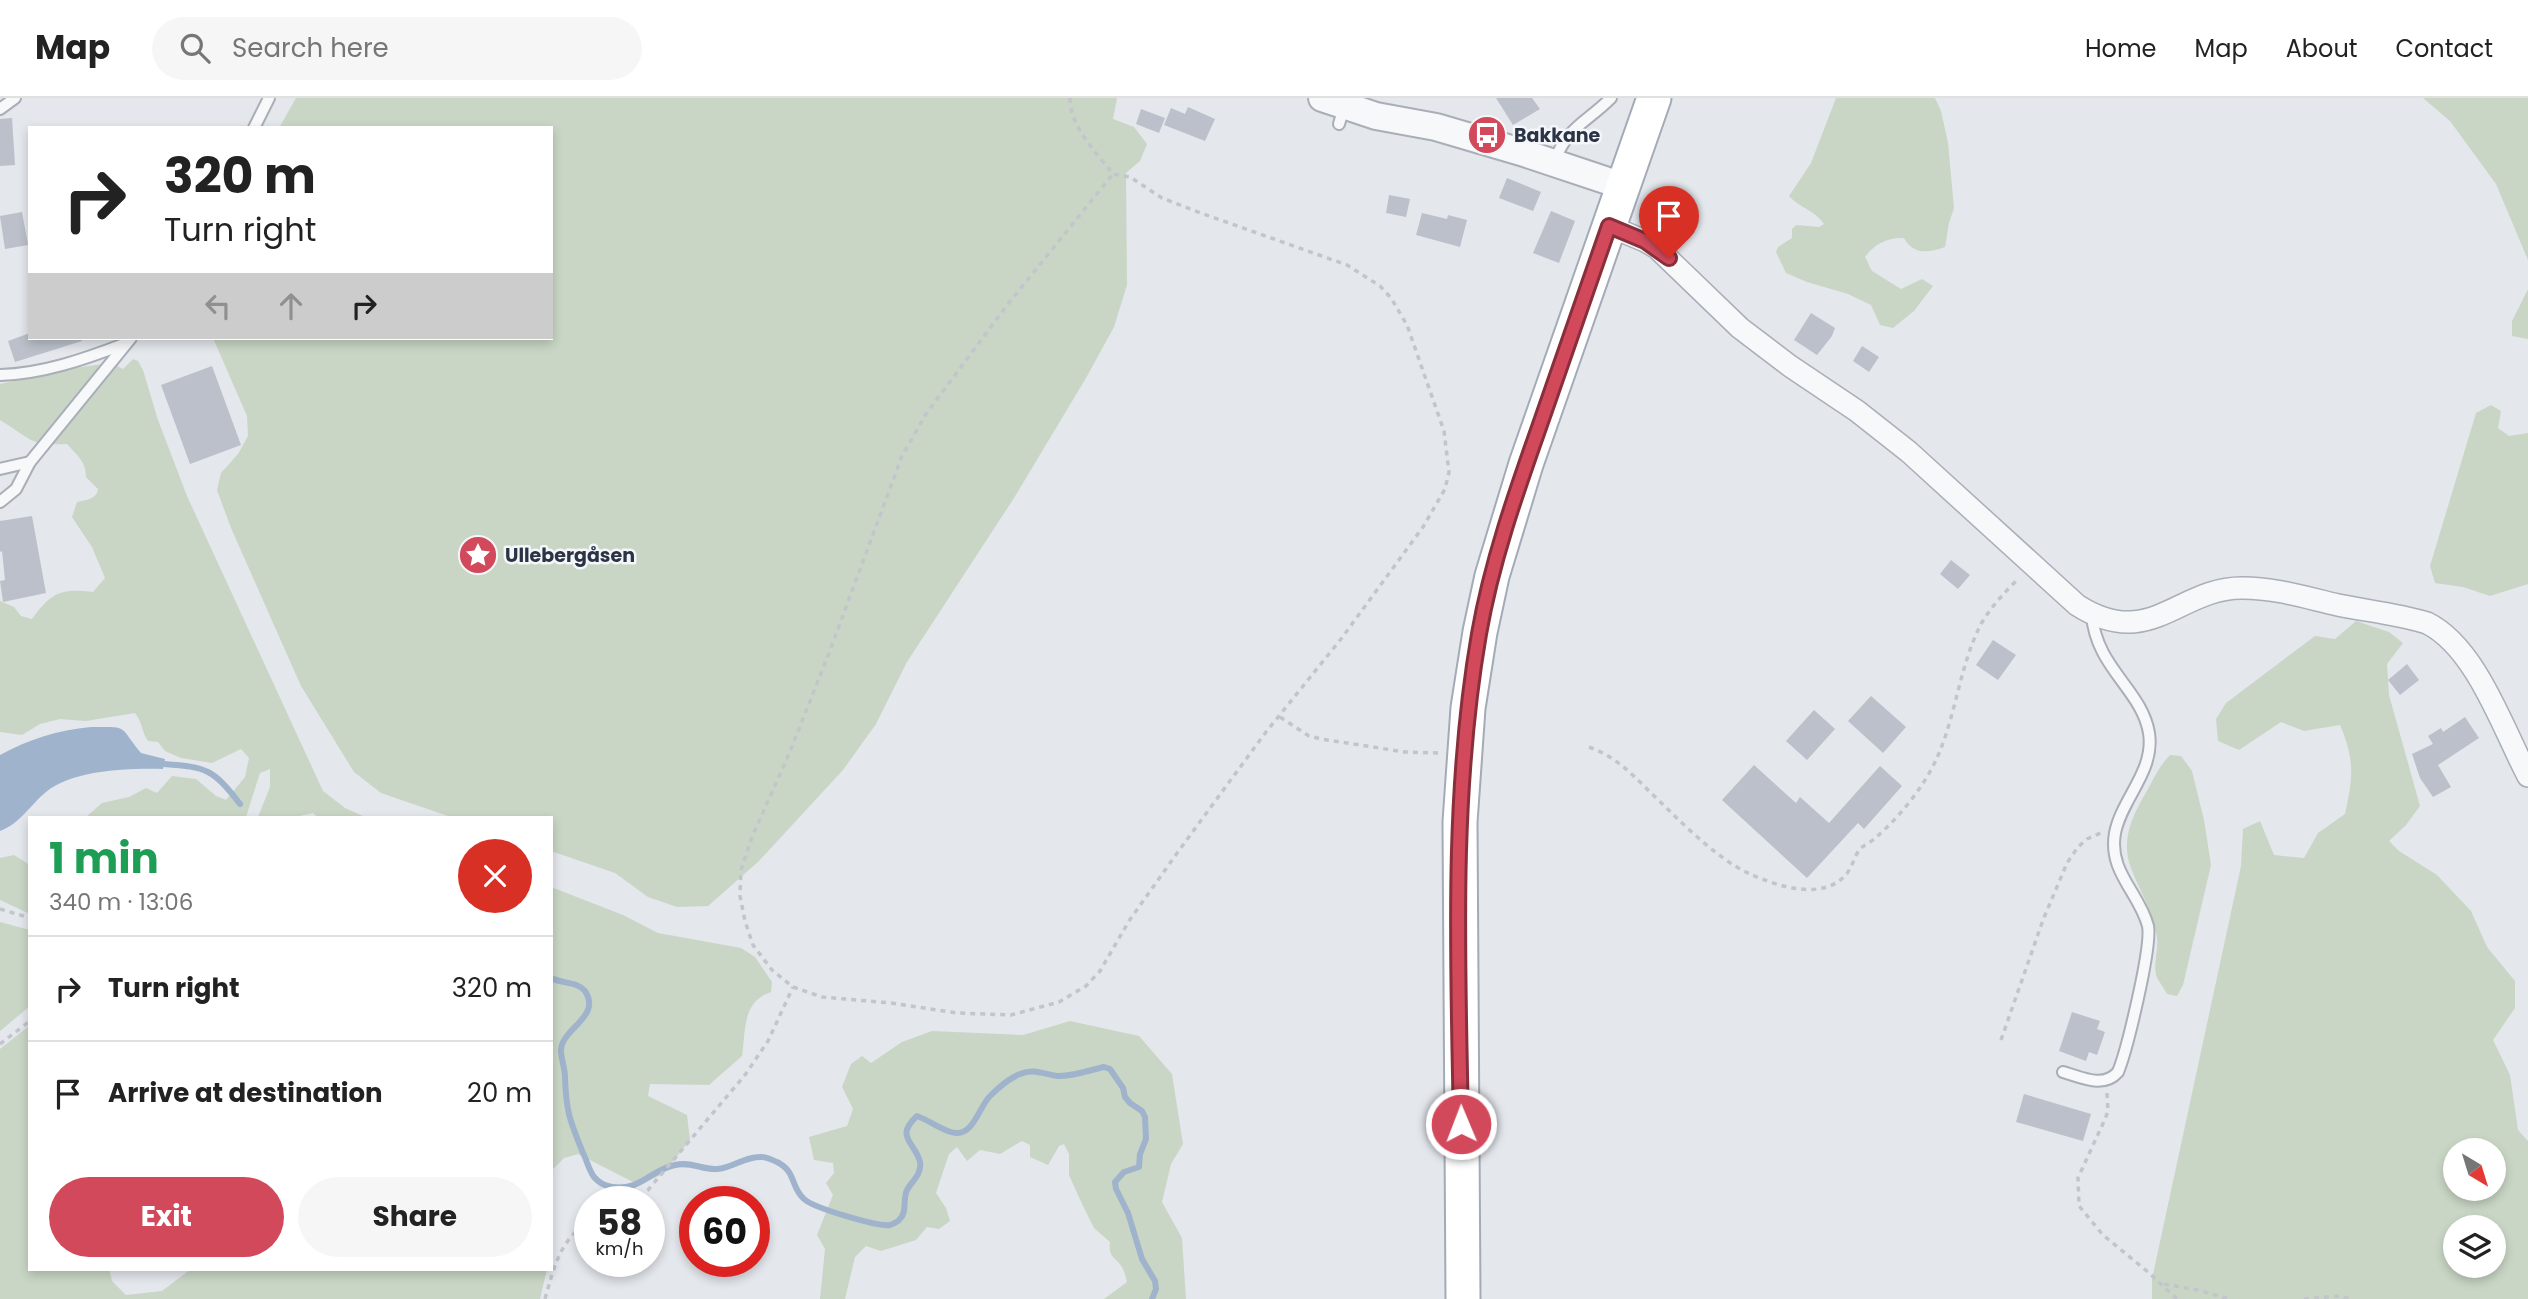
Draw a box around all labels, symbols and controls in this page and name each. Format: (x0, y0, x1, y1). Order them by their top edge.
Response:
search box (152, 17, 642, 80)
text: Map (35, 24, 110, 71)
icon: search (176, 29, 214, 67)
text: Search here (232, 30, 389, 66)
text: Home (2085, 32, 2157, 65)
text: Map (2195, 32, 2248, 65)
text: About (2286, 32, 2357, 65)
text: Contact (2395, 32, 2493, 65)
bus stop icon: Bakkane (1466, 114, 1508, 156)
place label: Bakkane (1514, 122, 1601, 149)
text: 320 m (164, 142, 316, 210)
icon: right (49, 154, 140, 245)
pin (1639, 186, 1699, 258)
icon: arrive (1650, 197, 1688, 235)
text: Turn right (164, 207, 316, 252)
icon: left (199, 287, 237, 325)
icon: ahead (272, 287, 310, 325)
icon: right (345, 287, 383, 325)
place icon: Ullebergåsen (457, 534, 499, 576)
place label: Ullebergåsen (505, 542, 635, 569)
text: 1 min (49, 829, 159, 888)
button: close (458, 839, 532, 913)
text: 340 m · 13:06 (49, 886, 193, 918)
icon: right (49, 970, 87, 1008)
text: Turn right (108, 970, 240, 1006)
text: 320 m (452, 970, 532, 1006)
icon: arrive (49, 1075, 87, 1113)
text: Arrive at destination (108, 1075, 383, 1111)
text: 20 m (467, 1075, 532, 1111)
position arrow (1424, 1087, 1498, 1161)
north arrow (2443, 1138, 2506, 1200)
map controls (2443, 1138, 2506, 1278)
button: Exit (49, 1177, 284, 1257)
button: Share (298, 1177, 532, 1257)
speed limit sign: 60 (679, 1186, 770, 1277)
text: 58 (597, 1198, 642, 1247)
button: layers (2443, 1215, 2506, 1278)
text: km/h (596, 1236, 643, 1261)

